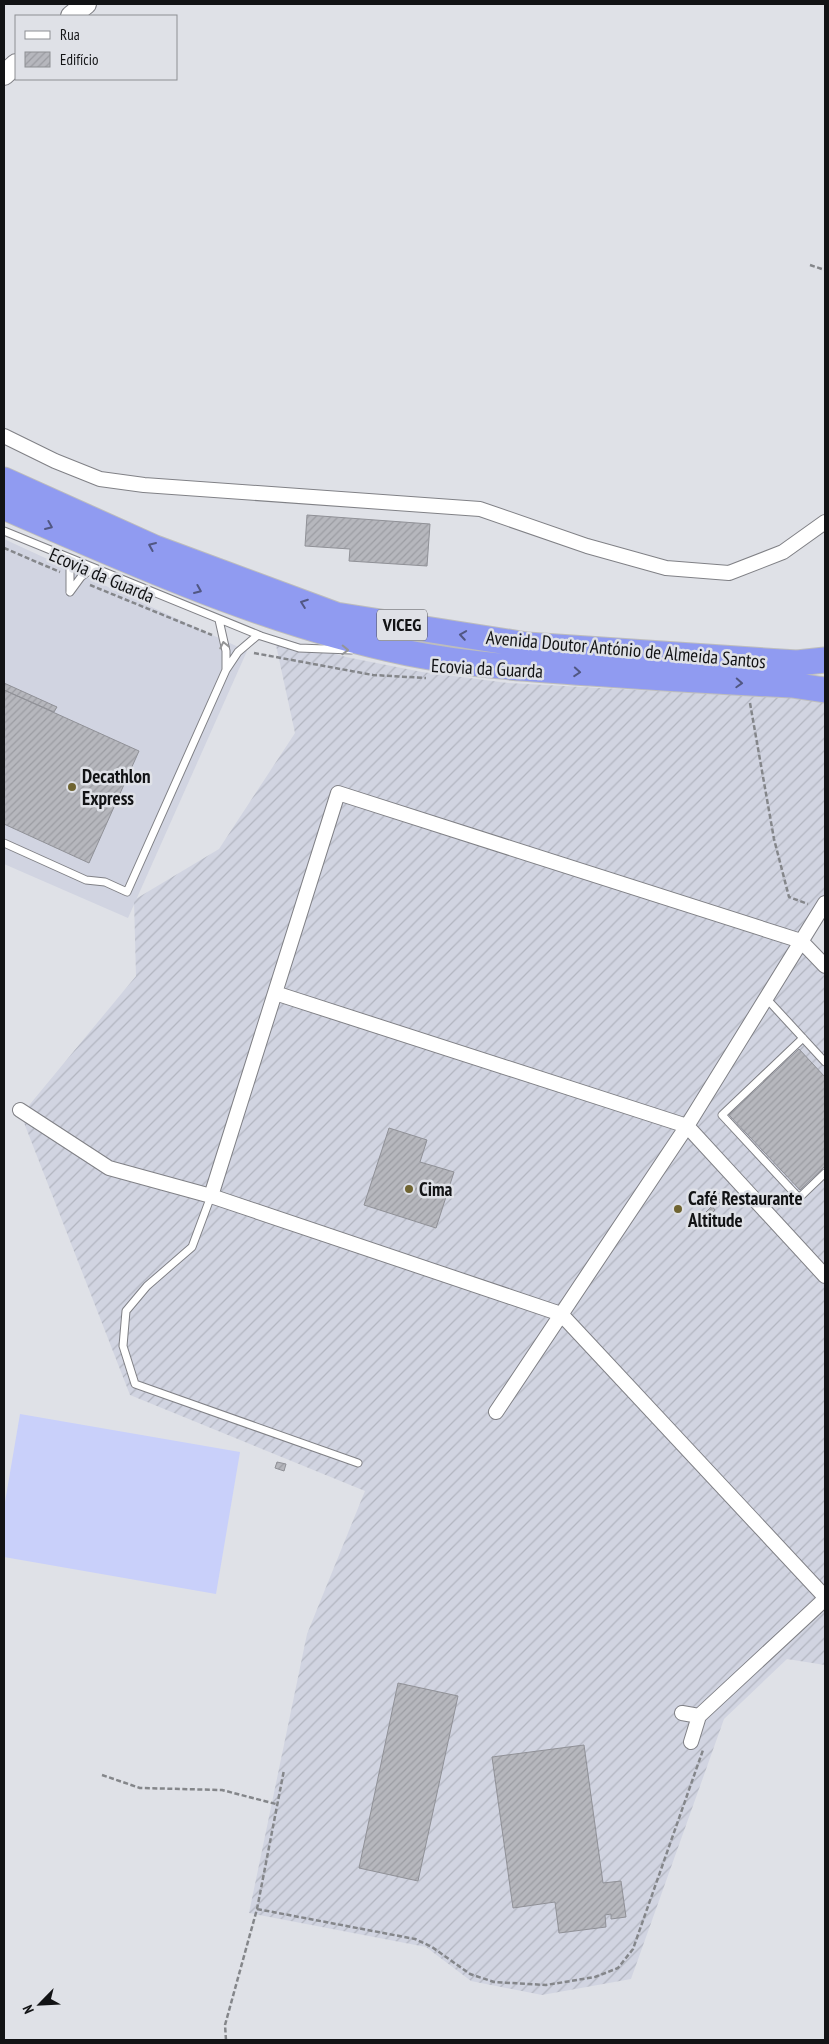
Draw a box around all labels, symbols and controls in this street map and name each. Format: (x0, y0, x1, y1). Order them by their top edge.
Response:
legend (15, 15, 178, 80)
text: Rua (60, 25, 80, 44)
text: Edifício (60, 50, 98, 69)
one-way arrow (44, 519, 53, 530)
street label: Ecovia da Guarda (46, 542, 158, 608)
one-way arrow (148, 542, 157, 553)
one-way arrow (193, 583, 202, 594)
one-way arrow (301, 599, 309, 609)
road number: VICEG (377, 610, 427, 640)
street label: Avenida Doutor António de Almeida Santos (485, 625, 767, 673)
one-way arrow (459, 630, 468, 640)
one-way arrow (219, 641, 230, 650)
one-way arrow (341, 645, 349, 656)
street label: Ecovia da Guarda (431, 653, 543, 683)
one-way arrow (573, 667, 581, 678)
one-way arrow (736, 678, 744, 688)
place label: Decathlon Express (82, 764, 150, 810)
marker: Decathlon Express (66, 781, 78, 793)
place label: Cima (419, 1177, 453, 1201)
marker: Cima (403, 1183, 415, 1195)
place label: Café Restaurante Altitude (687, 1186, 803, 1232)
marker: Café Restaurante Altitude (672, 1203, 684, 1215)
north arrow (15, 1979, 65, 2029)
text: N (18, 2002, 38, 2016)

